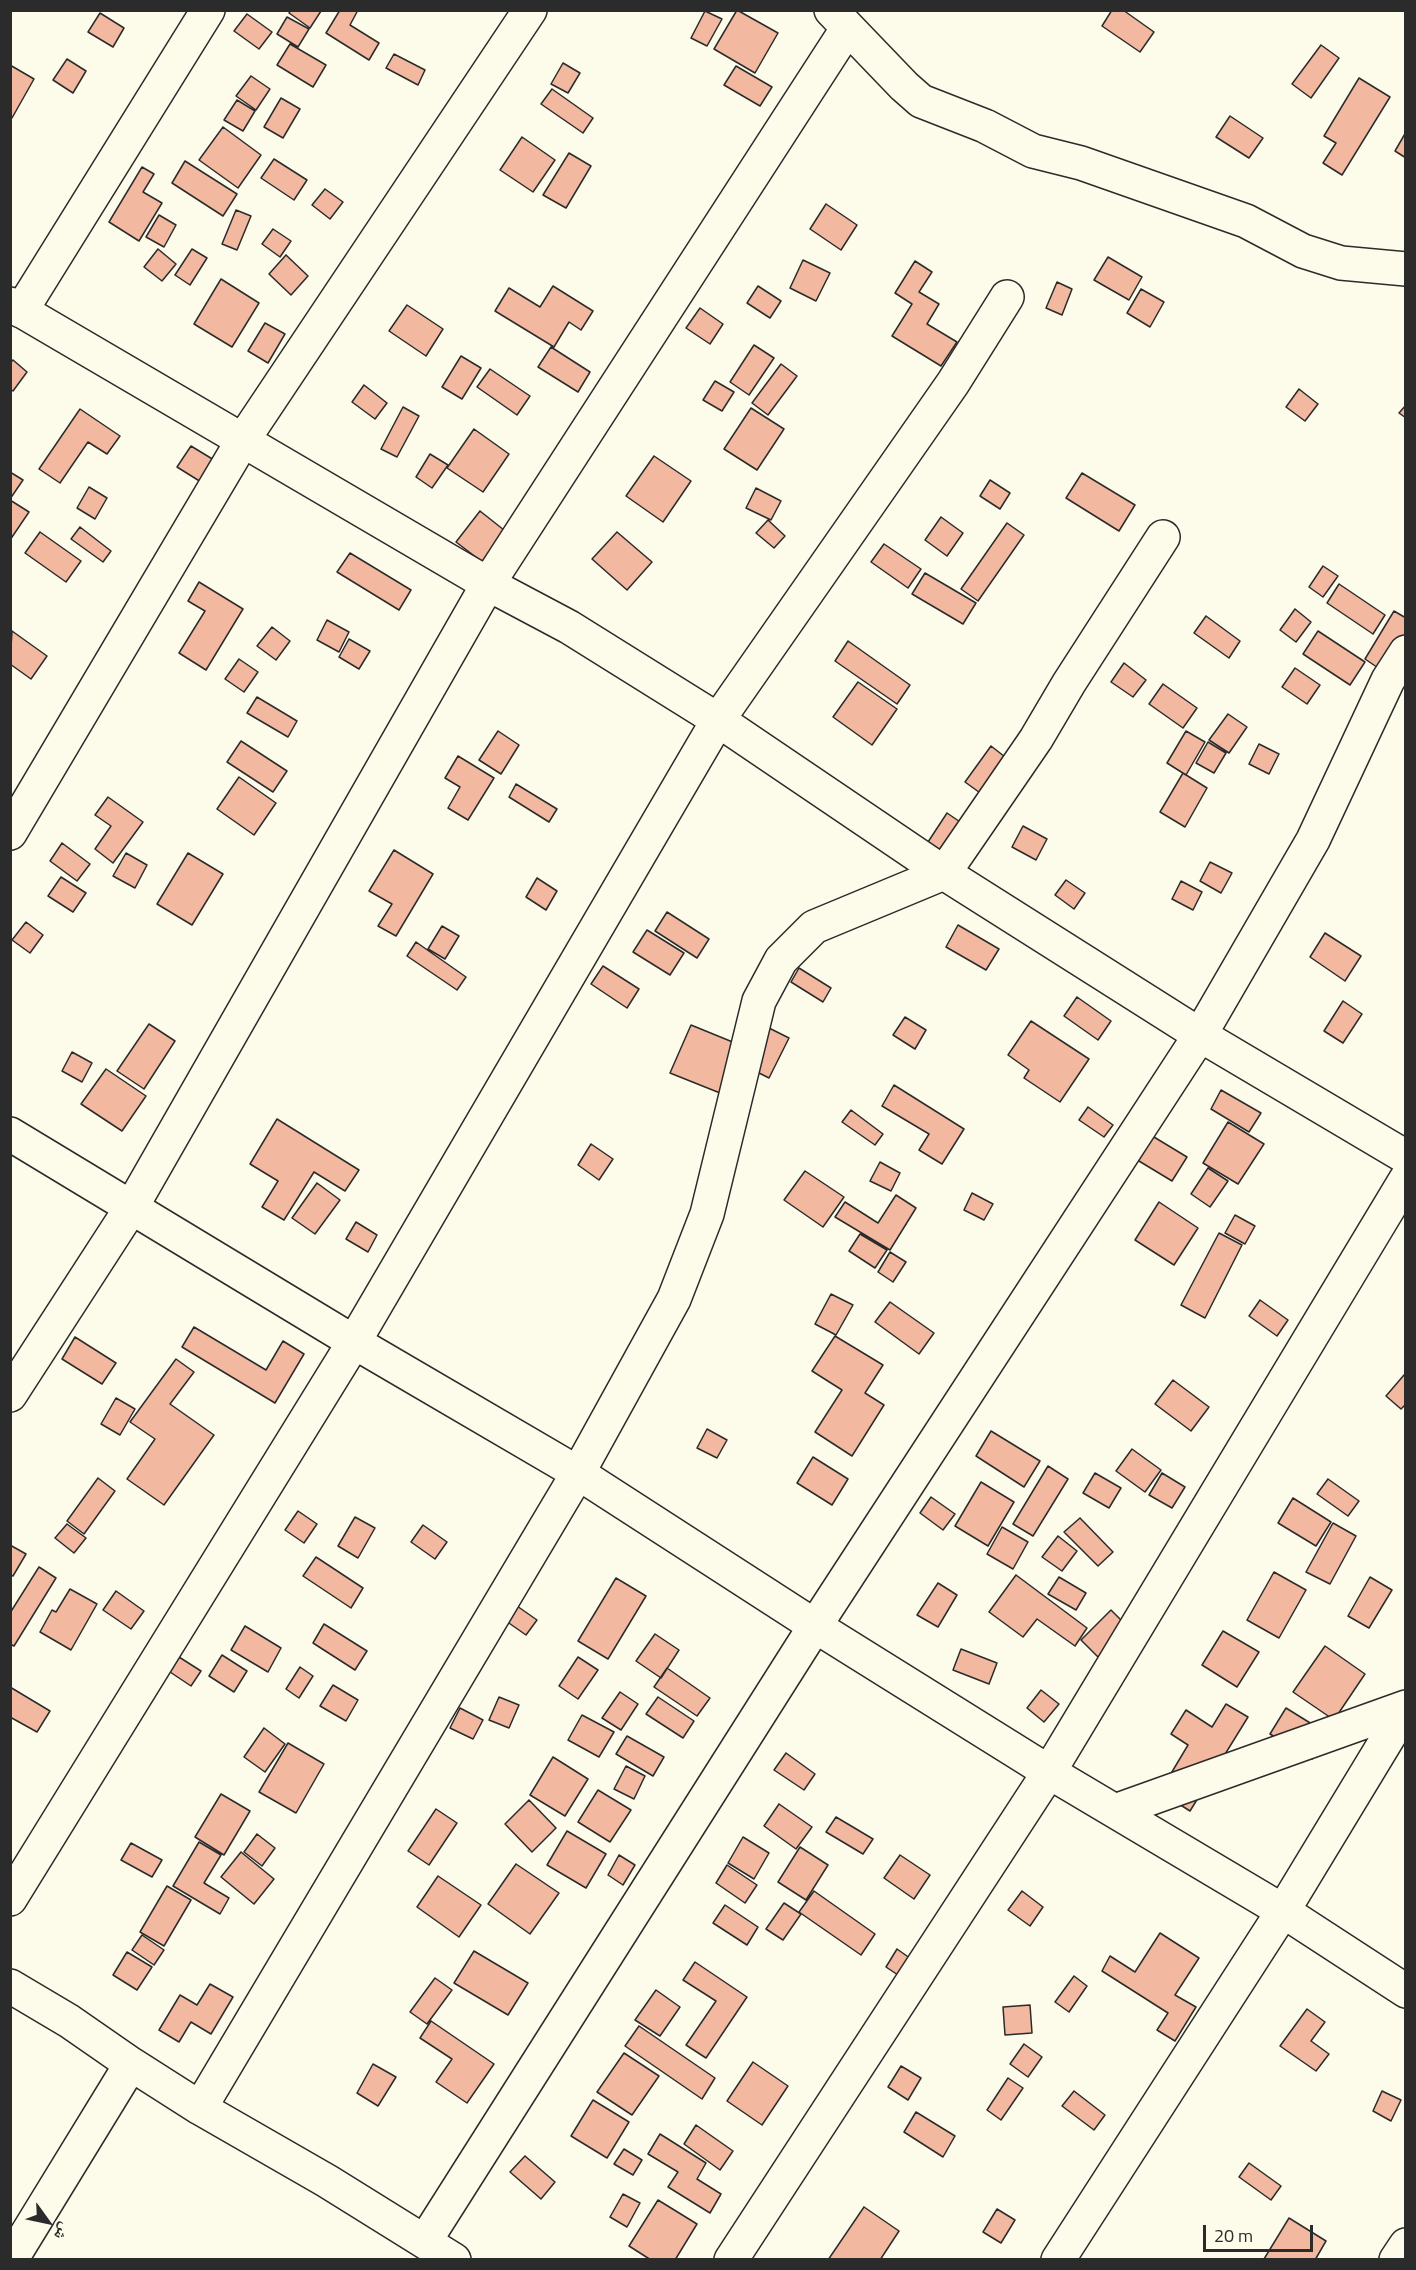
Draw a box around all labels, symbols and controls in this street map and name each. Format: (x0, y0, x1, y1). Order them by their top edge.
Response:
north arrow (18, 2192, 78, 2252)
scale bar (1206, 2213, 1316, 2251)
text: ش (48, 2218, 78, 2245)
text: 20 m (1214, 2222, 1253, 2249)

